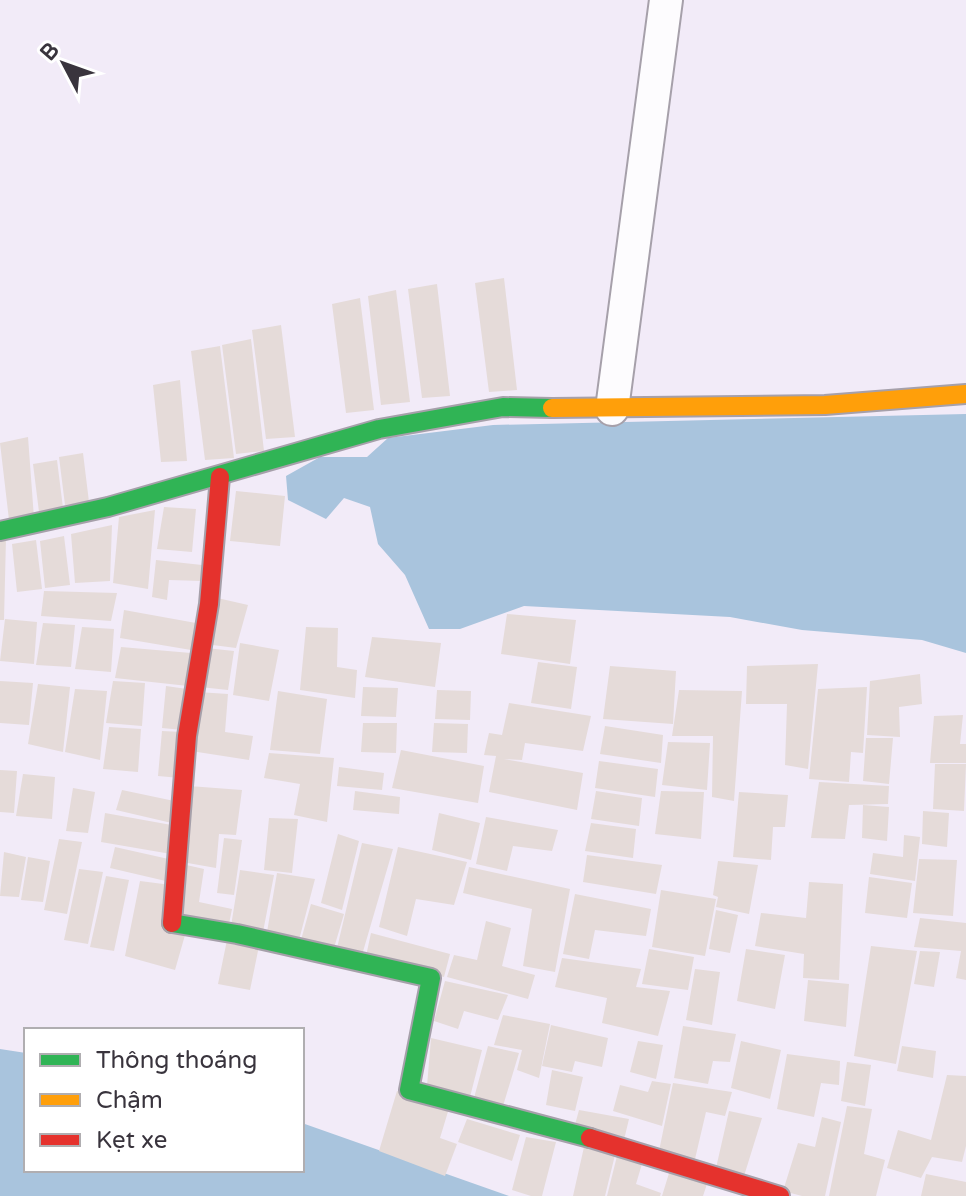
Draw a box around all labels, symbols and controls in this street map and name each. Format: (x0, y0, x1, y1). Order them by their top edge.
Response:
north arrow (24, 24, 104, 104)
text: B (35, 37, 64, 66)
legend (24, 1028, 304, 1172)
text: Thông thoáng (96, 1046, 257, 1075)
text: Chậm (96, 1086, 163, 1115)
text: Kẹt xe (96, 1126, 167, 1155)

